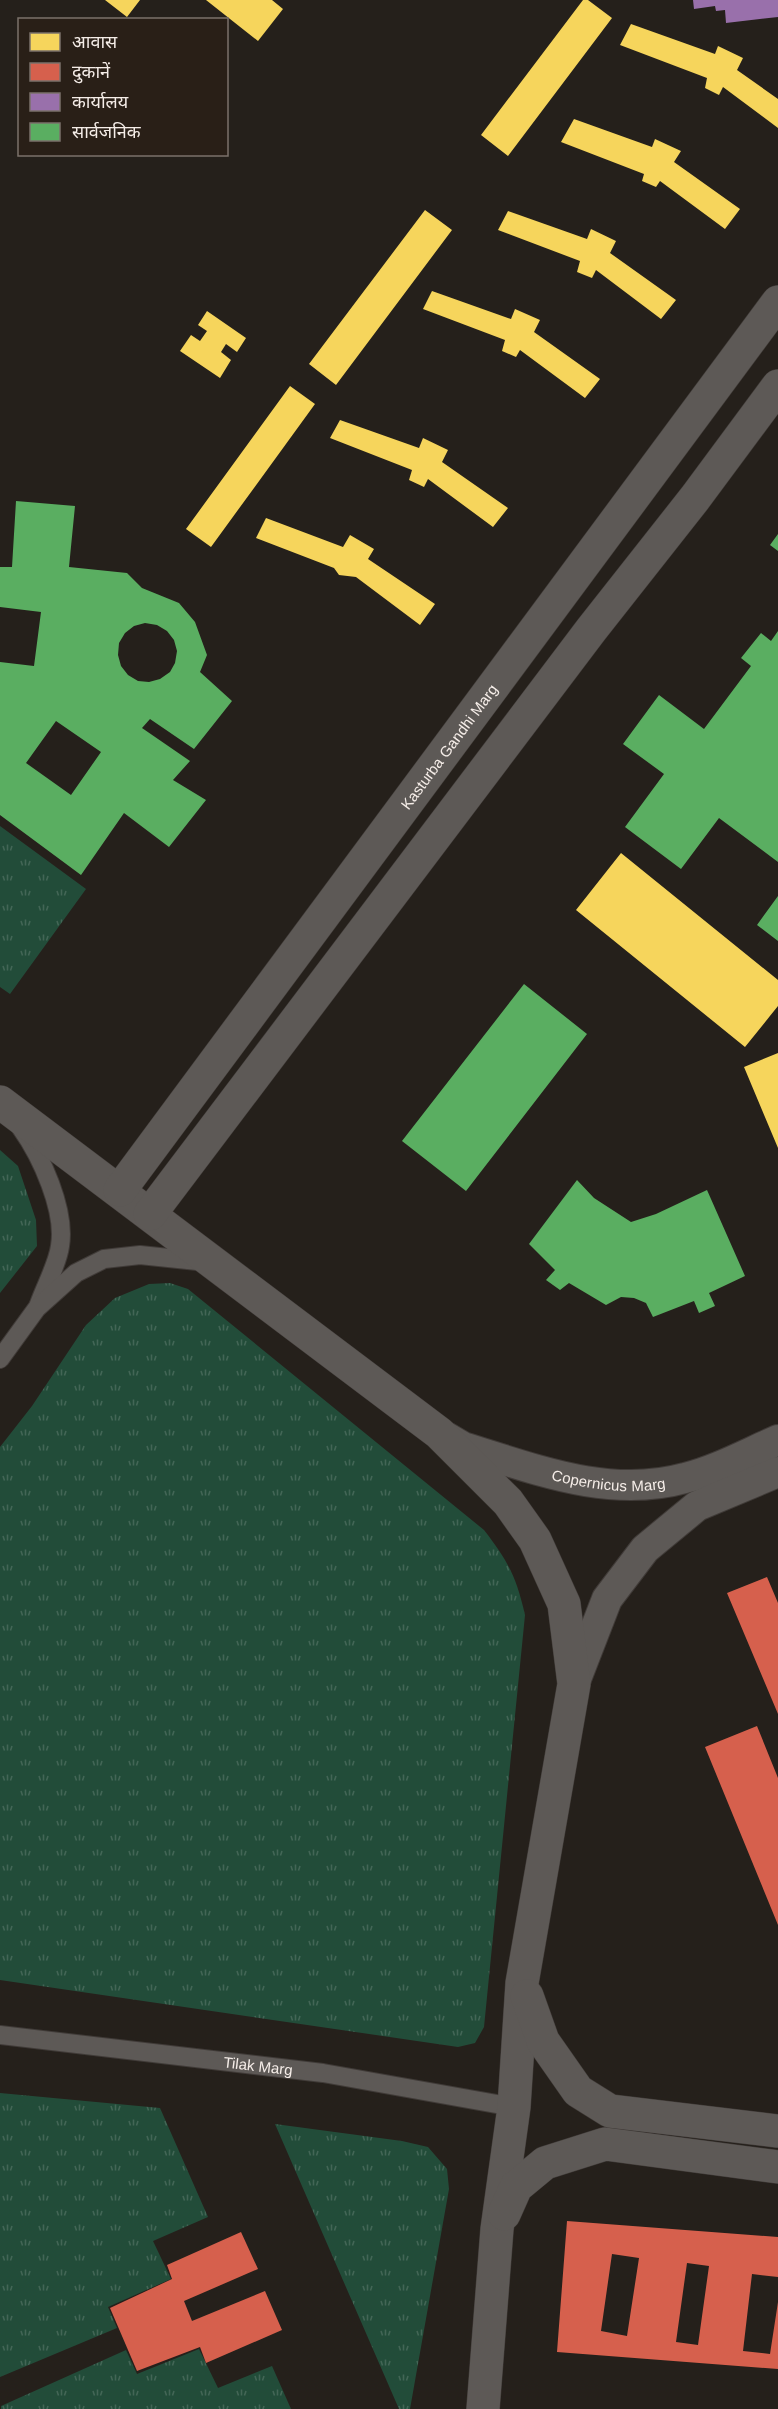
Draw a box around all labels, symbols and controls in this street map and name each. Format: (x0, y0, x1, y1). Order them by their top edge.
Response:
legend (18, 18, 228, 156)
text: आवास (72, 32, 118, 52)
text: दुकानें (72, 61, 111, 84)
text: कार्यालय (72, 91, 129, 112)
text: सार्वजनिक (72, 121, 142, 142)
street label: Kasturba Gandhi Marg (397, 681, 500, 812)
street label: Copernicus Marg (550, 1466, 666, 1494)
street label: Tilak Marg (223, 2053, 294, 2078)

